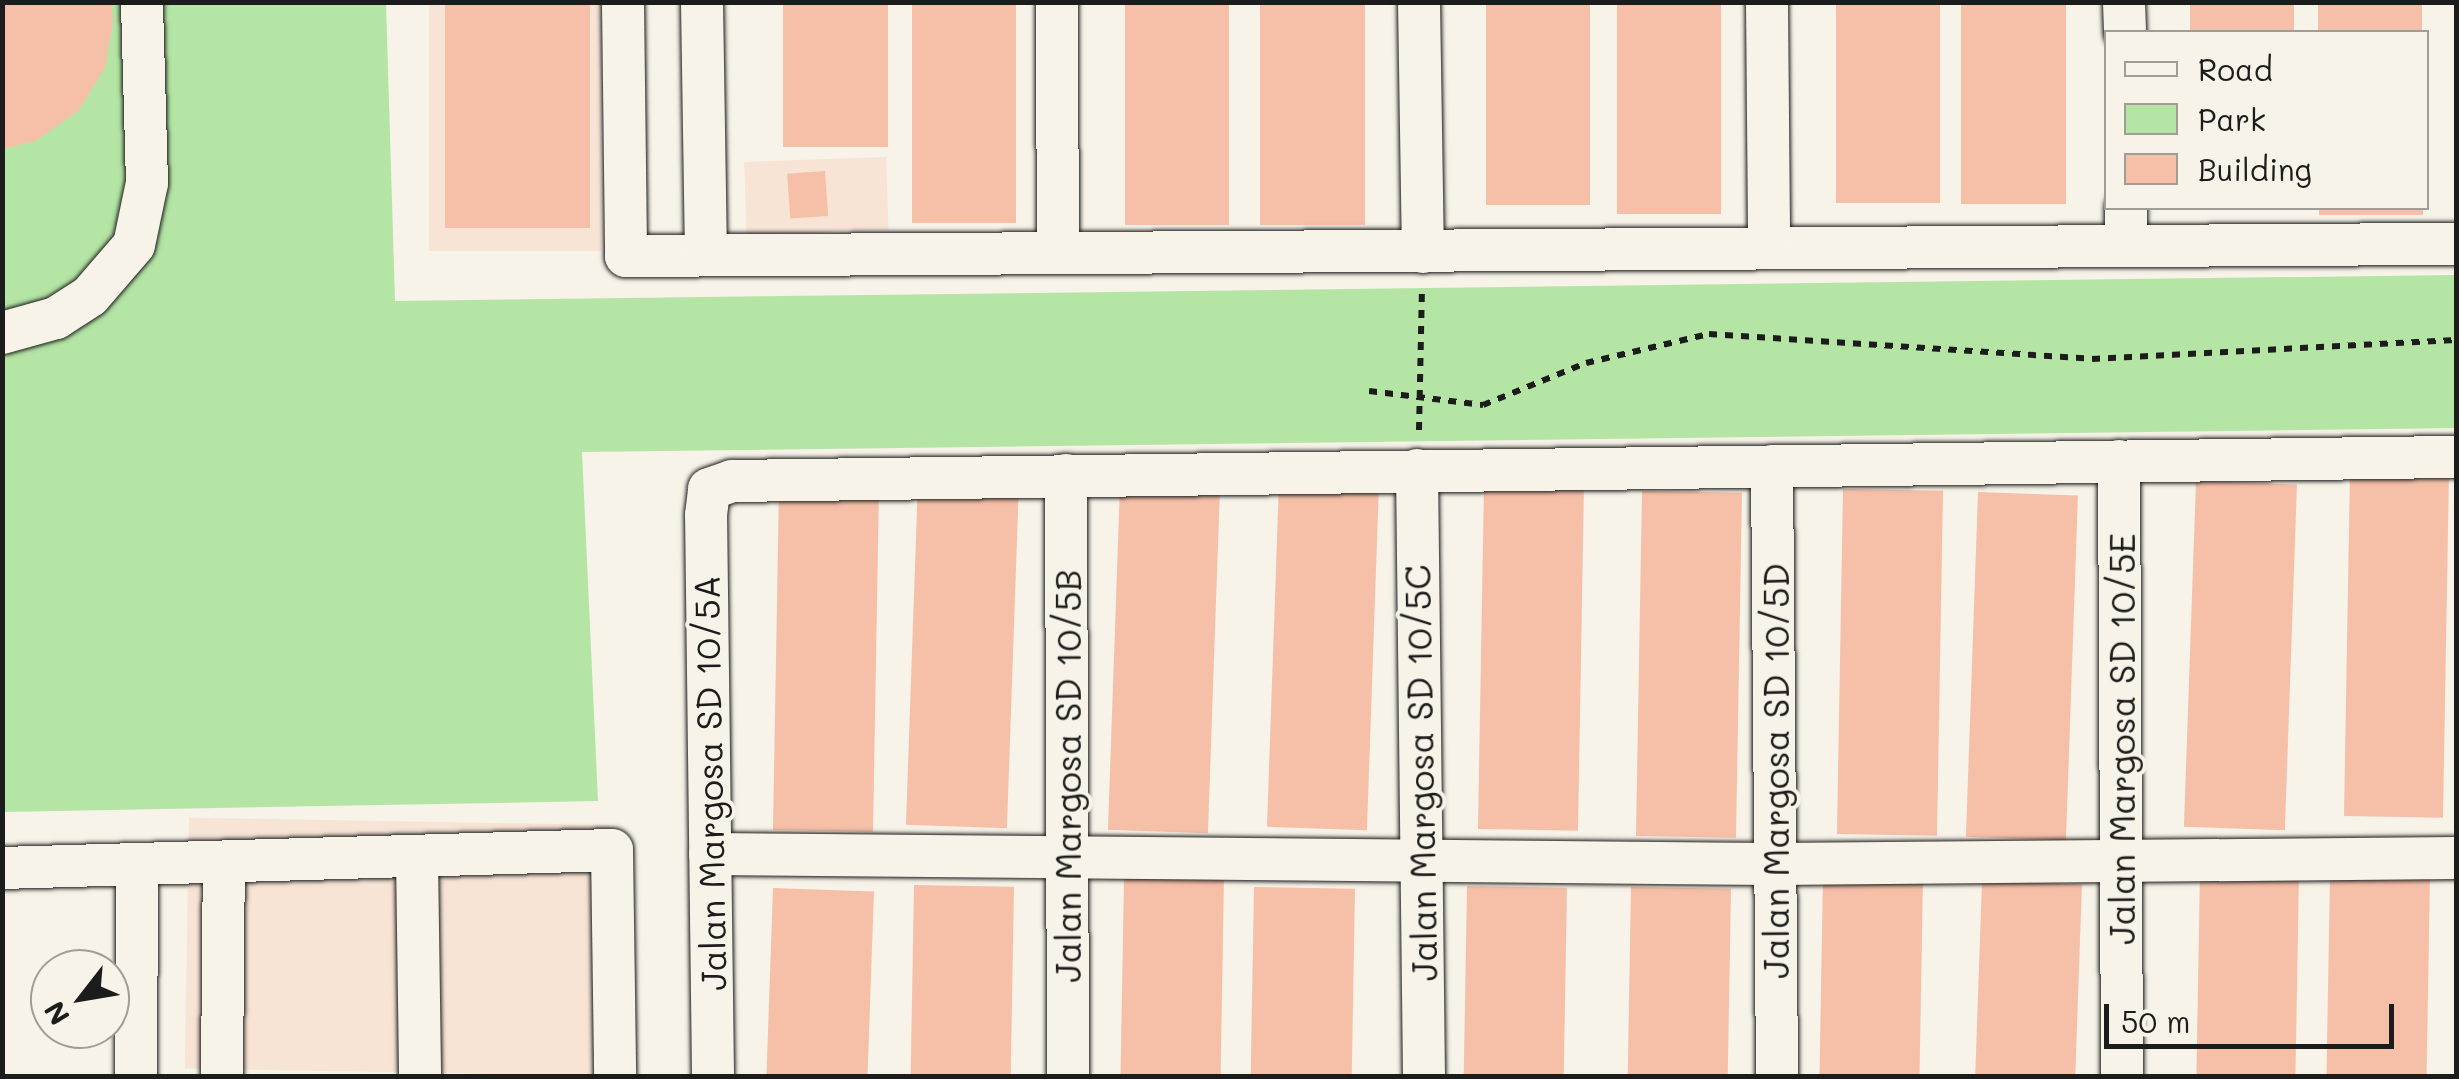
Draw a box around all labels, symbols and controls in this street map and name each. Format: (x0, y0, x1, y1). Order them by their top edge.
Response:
legend (2104, 30, 2429, 210)
text: Road (2198, 49, 2273, 89)
text: Park (2198, 99, 2266, 139)
text: Building (2198, 149, 2312, 189)
street label: Jalan Margosa SD 10/5E (2100, 533, 2142, 945)
street label: Jalan Margosa SD 10/5D (1754, 563, 1796, 979)
street label: Jalan Margosa SD 10/5C (1395, 564, 1445, 982)
street label: Jalan Margosa SD 10/5B (1046, 569, 1088, 983)
street label: Jalan Margosa SD 10/5A (684, 575, 734, 991)
north arrow (30, 949, 130, 1049)
scale bar (2109, 984, 2399, 1046)
text: N (35, 995, 77, 1032)
text: 50 m (2121, 1001, 2191, 1041)

